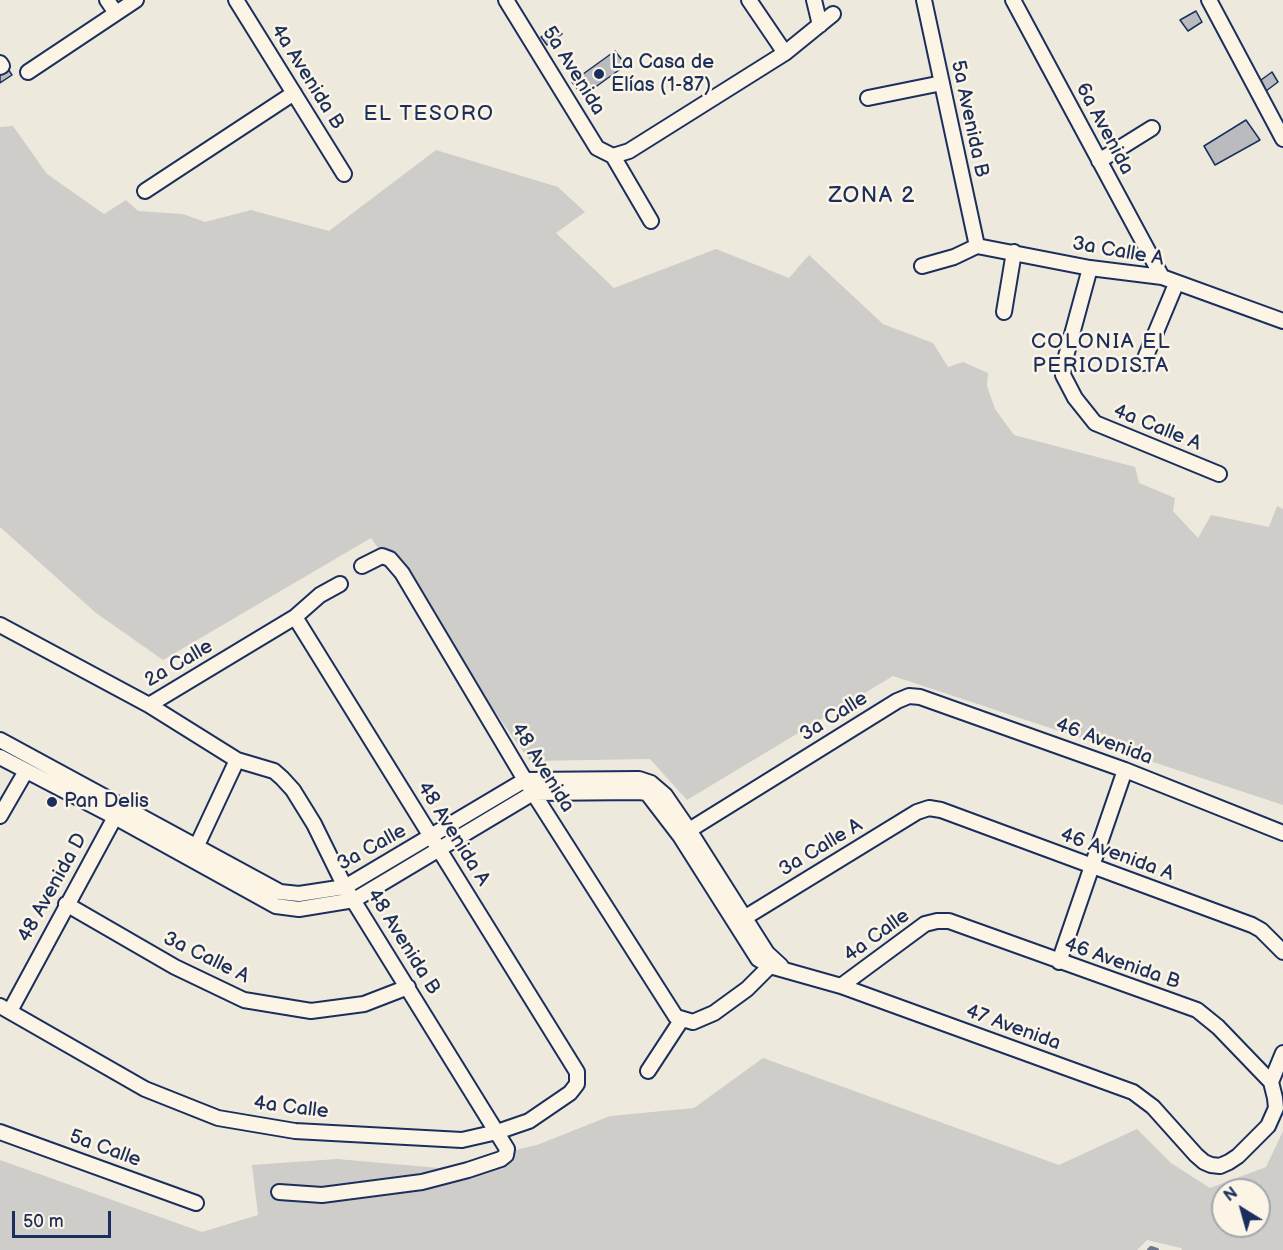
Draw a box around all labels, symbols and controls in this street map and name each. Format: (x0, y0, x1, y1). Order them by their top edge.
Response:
street label: 4a Avenida B (265, 20, 349, 134)
street label: 5a Avenida (536, 22, 610, 120)
place label: La Casa de Elías (1-87) (611, 51, 714, 98)
street label: 5a Avenida B (945, 58, 993, 180)
marker: La Casa de Elías (1-87) (592, 67, 606, 81)
street label: 6a Avenida (1070, 79, 1138, 179)
district label: EL TESORO (363, 102, 495, 128)
district label: ZONA 2 (828, 183, 916, 209)
street label: 3a Calle A (1070, 232, 1166, 272)
district label: COLONIA EL PERIODISTA (1031, 330, 1171, 380)
street label: 4a Calle A (1110, 400, 1204, 456)
street label: 2a Calle (141, 635, 217, 693)
street label: 3a Calle (796, 687, 872, 747)
street label: 46 Avenida (1052, 713, 1156, 771)
street label: 48 Avenida (505, 719, 579, 817)
street label: 48 Avenida A (411, 777, 495, 891)
place label: Pan Delis (64, 790, 149, 814)
marker: Pan Delis (45, 795, 59, 809)
street label: 3a Calle A (775, 814, 867, 882)
street label: 3a Calle (333, 819, 411, 877)
street label: 46 Avenida A (1057, 823, 1177, 887)
street label: 48 Avenida D (13, 829, 93, 947)
street label: 48 Avenida B (361, 885, 445, 999)
street label: 4a Calle (840, 904, 914, 968)
street label: 3a Calle A (159, 927, 253, 989)
street label: 46 Avenida B (1061, 933, 1183, 995)
street label: 47 Avenida (962, 1000, 1064, 1056)
street label: 4a Calle (252, 1092, 330, 1124)
street label: 5a Calle (66, 1125, 144, 1173)
north arrow (1211, 1178, 1271, 1238)
text: N (1221, 1184, 1242, 1206)
scale bar (15, 1199, 114, 1237)
text: 50 m (23, 1211, 64, 1232)

